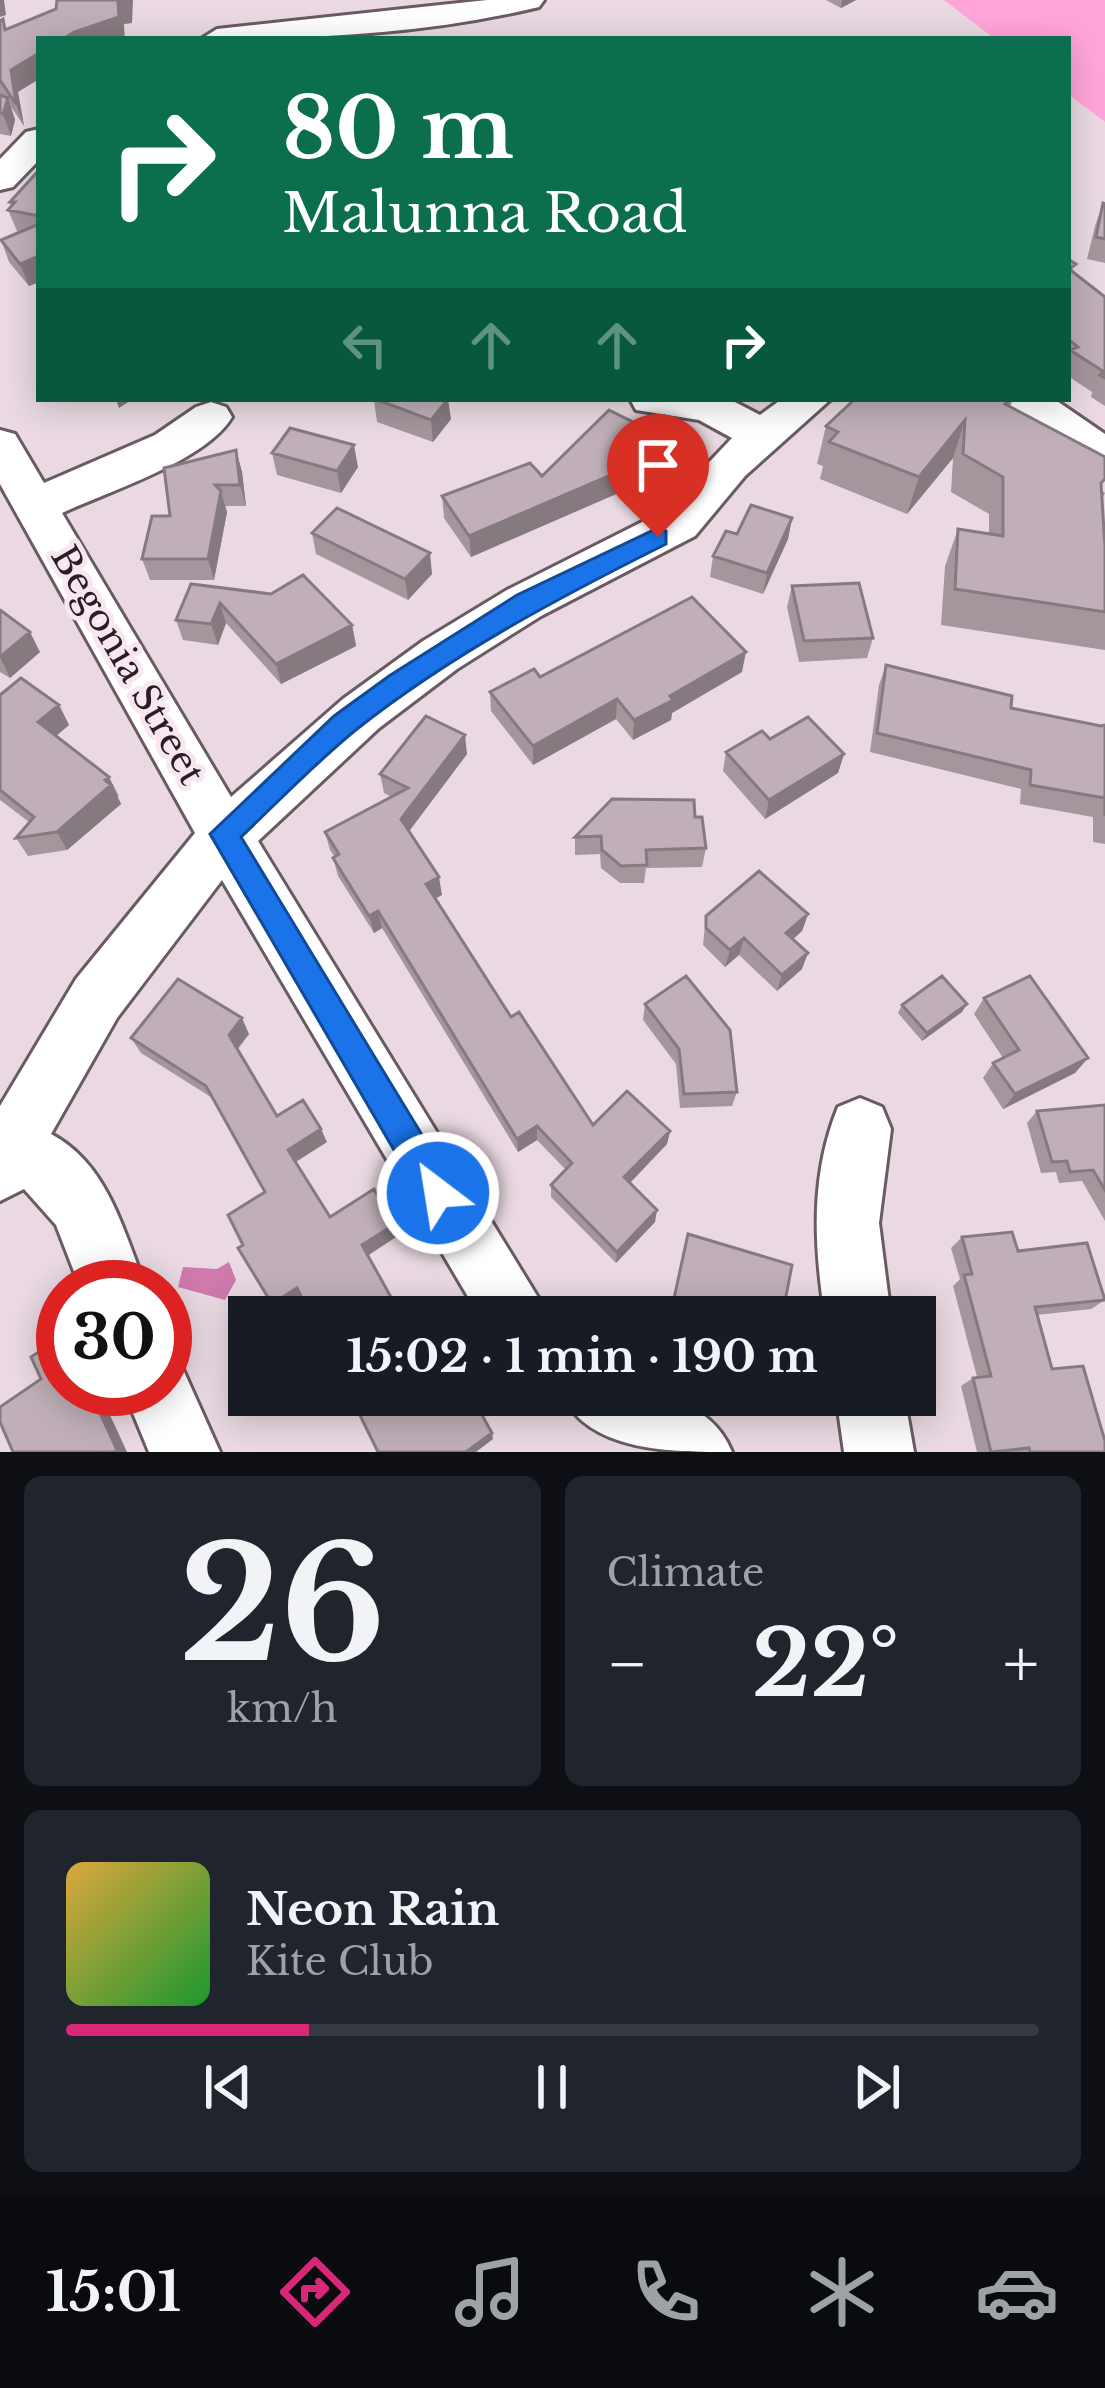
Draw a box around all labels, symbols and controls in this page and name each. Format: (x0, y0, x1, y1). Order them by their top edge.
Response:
text: 80 m (282, 77, 514, 181)
icon: right (84, 84, 240, 240)
text: Malunna Road (282, 180, 687, 247)
icon: left (332, 312, 398, 378)
icon: ahead (458, 312, 524, 378)
icon: ahead (584, 312, 650, 378)
icon: right (710, 312, 776, 378)
pin (607, 414, 709, 537)
icon: arrive (625, 432, 691, 498)
street label: Begonia Street (41, 538, 215, 793)
position arrow (375, 1130, 501, 1256)
speed limit sign: 30 (36, 1260, 192, 1416)
text: 15:02 · 1 min · 190 m (346, 1328, 818, 1384)
text: 26 (179, 1509, 386, 1702)
text: Climate (607, 1548, 764, 1597)
text: 22° (752, 1609, 899, 1720)
text: − (607, 1623, 648, 1705)
text: + (1003, 1623, 1039, 1705)
text: km/h (227, 1684, 338, 1733)
text: Neon Rain (246, 1881, 499, 1937)
text: Kite Club (246, 1937, 434, 1986)
icon: previous (195, 2054, 261, 2120)
icon: pause (519, 2054, 585, 2120)
icon: next (844, 2054, 910, 2120)
icon: directions (273, 2250, 357, 2334)
icon: music (448, 2250, 532, 2334)
icon: phone (624, 2250, 708, 2334)
icon: climate (800, 2250, 884, 2334)
icon: car (975, 2250, 1059, 2334)
text: 15:01 (46, 2259, 181, 2326)

